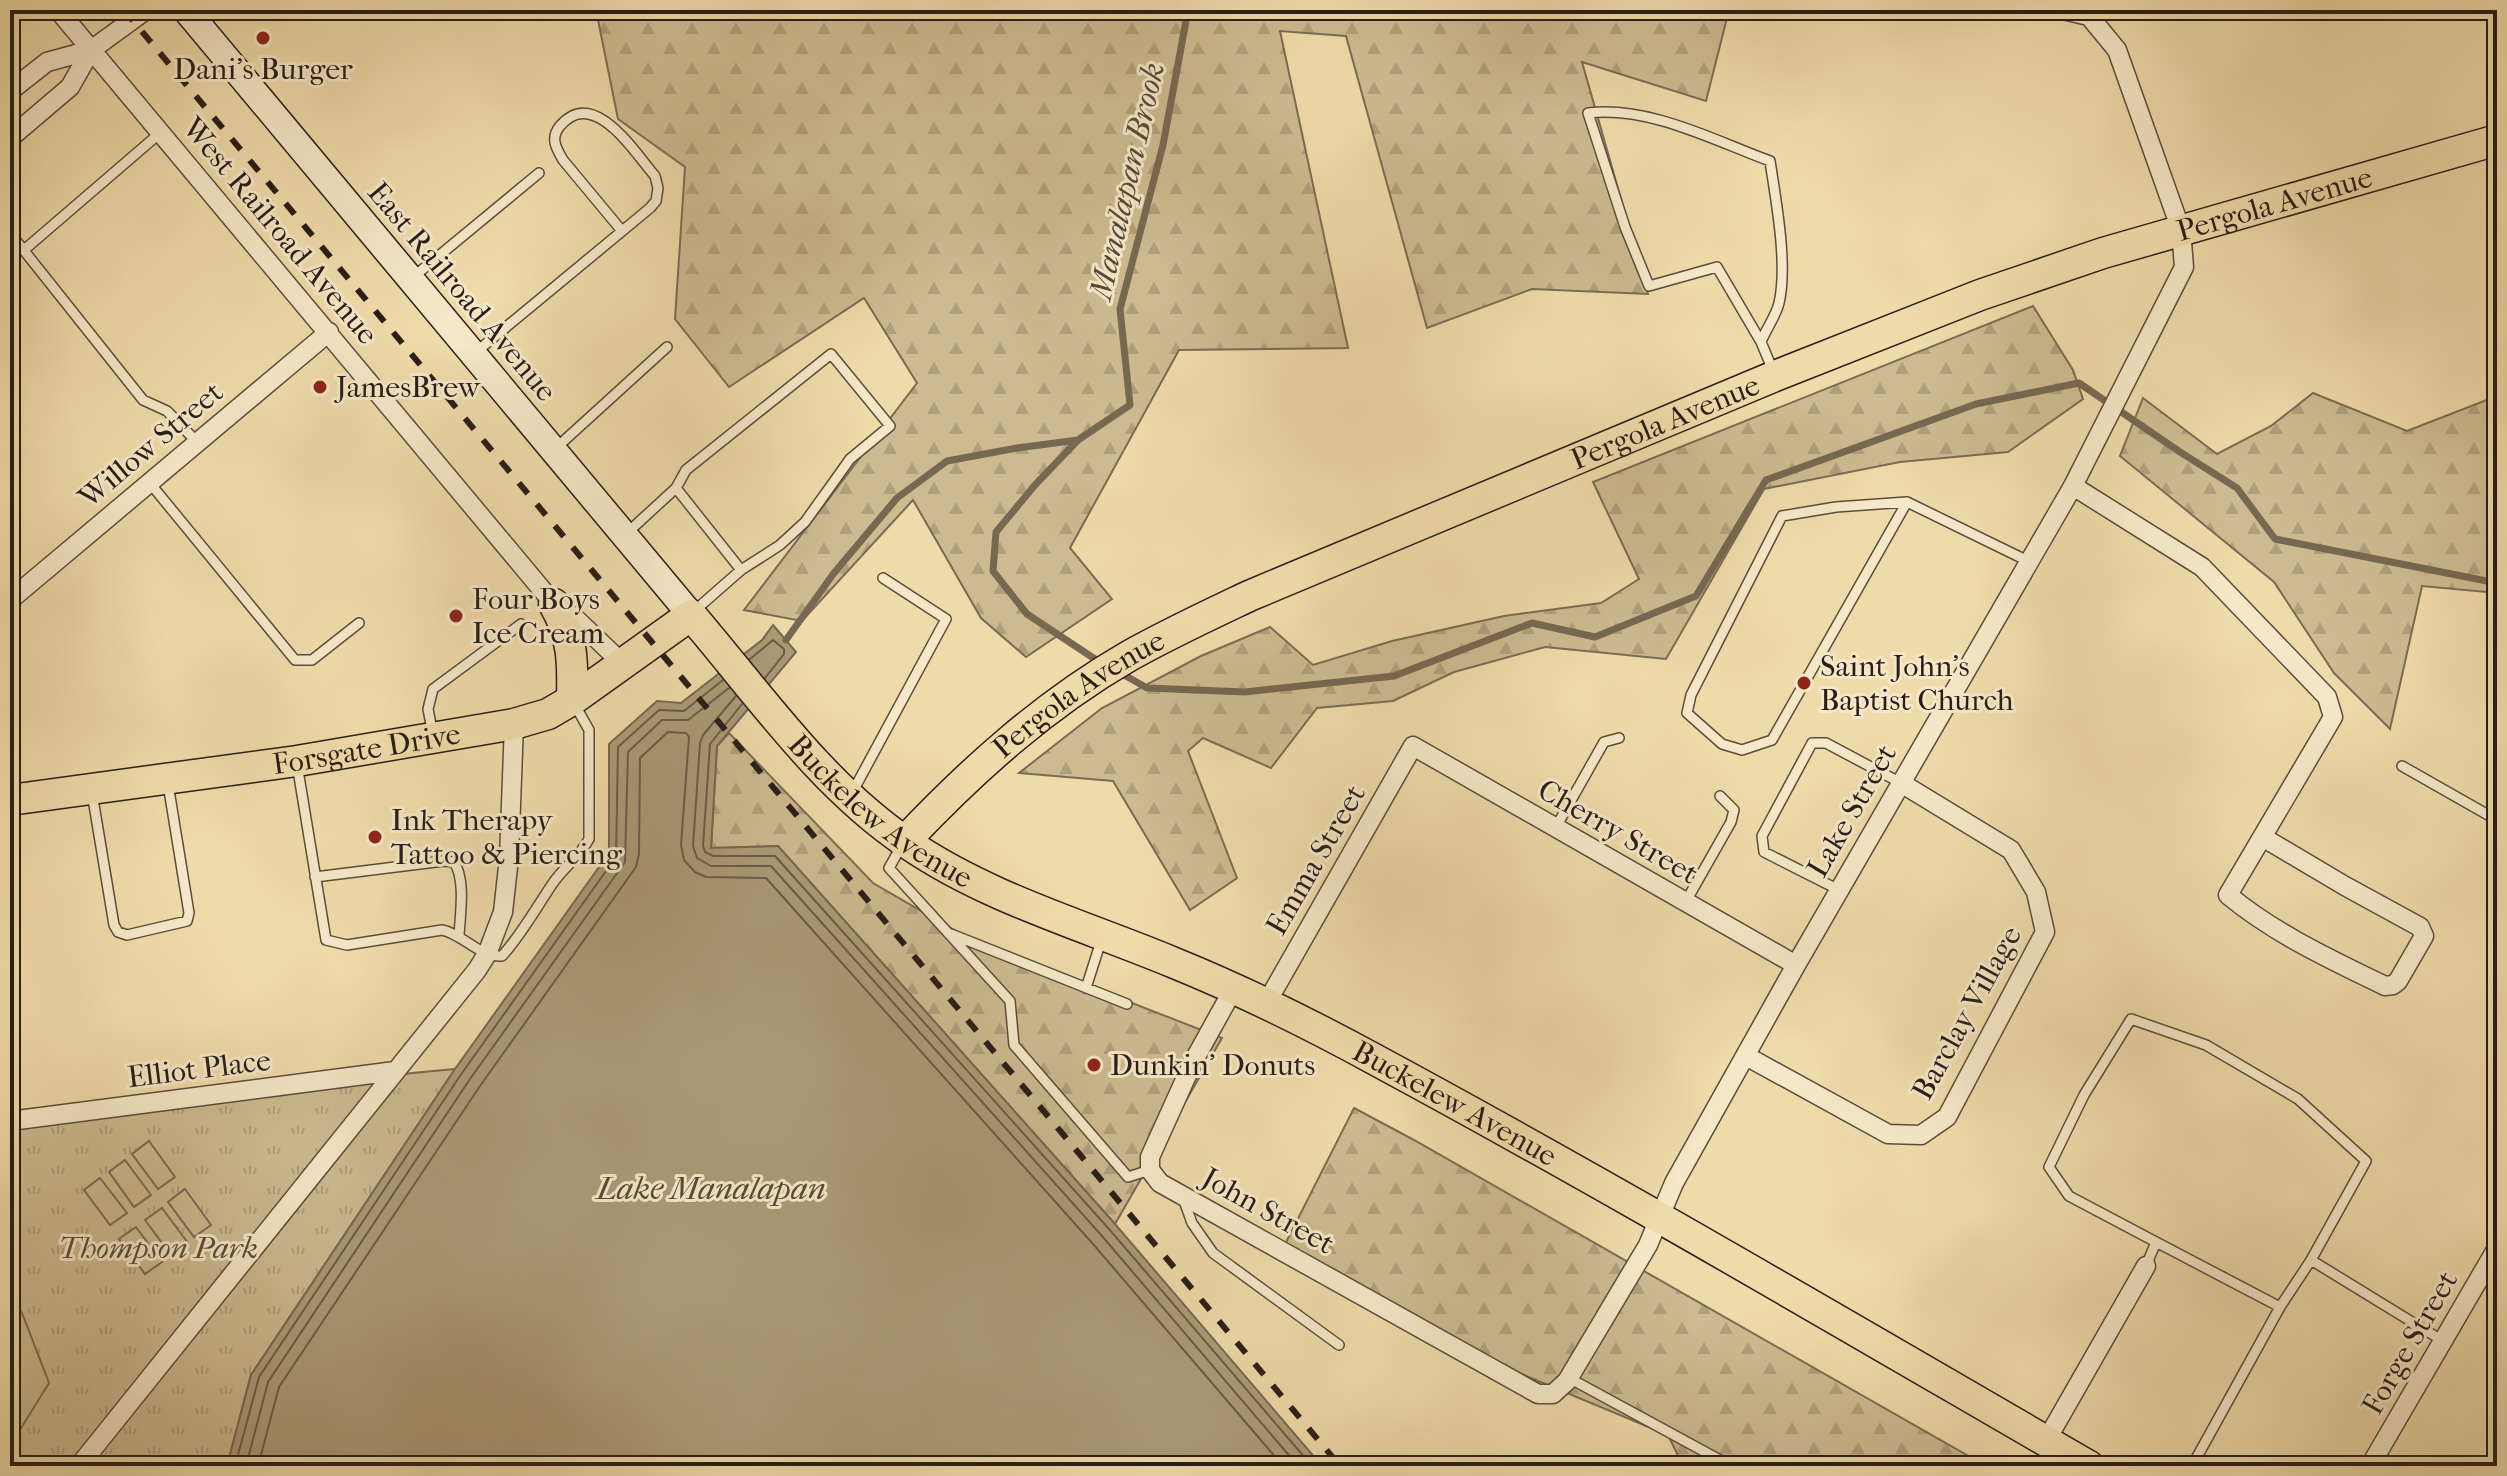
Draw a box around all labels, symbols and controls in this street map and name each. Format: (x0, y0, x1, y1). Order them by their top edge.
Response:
marker: Dani’s Burger (254, 29, 272, 47)
place label: Dani’s Burger (173, 52, 353, 87)
water label: Manalapan Brook (1081, 59, 1172, 305)
street label: West Railroad Avenue (174, 110, 385, 352)
street label: Pergola Avenue (2173, 159, 2376, 248)
street label: East Railroad Avenue (360, 175, 564, 409)
street label: Pergola Avenue (1565, 367, 1765, 477)
place label: JamesBrew (334, 370, 481, 405)
street label: Willow Street (71, 374, 230, 516)
marker: JamesBrew (311, 378, 329, 396)
place label: Four Boys Ice Cream (472, 582, 604, 651)
marker: Four Boys Ice Cream (447, 607, 465, 625)
street label: Pergola Avenue (985, 623, 1170, 765)
place label: Saint John's Baptist Church (1820, 649, 2014, 718)
marker: Saint John's Baptist Church (1795, 674, 1813, 692)
street label: Forsgate Drive (270, 716, 463, 782)
street label: Buckelew Avenue (781, 727, 978, 896)
street label: Lake Street (1800, 738, 1904, 884)
street label: Cherry Street (1532, 772, 1704, 892)
street label: Emma Street (1259, 778, 1373, 941)
place label: Ink Therapy Tattoo & Piercing (391, 803, 623, 872)
marker: Ink Therapy Tattoo & Piercing (366, 828, 384, 846)
street label: Barclay Village (1905, 920, 2029, 1106)
street label: Buckelew Avenue (1347, 1033, 1563, 1174)
street label: Elliot Place (125, 1043, 273, 1095)
place label: Dunkin' Donuts (1110, 1048, 1315, 1083)
marker: Dunkin' Donuts (1085, 1056, 1103, 1074)
street label: John Street (1194, 1159, 1340, 1262)
water label: Lake Manalapan (594, 1170, 826, 1207)
park label: Thompson Park (58, 1231, 258, 1266)
street label: Forge Street (2355, 1265, 2465, 1421)

